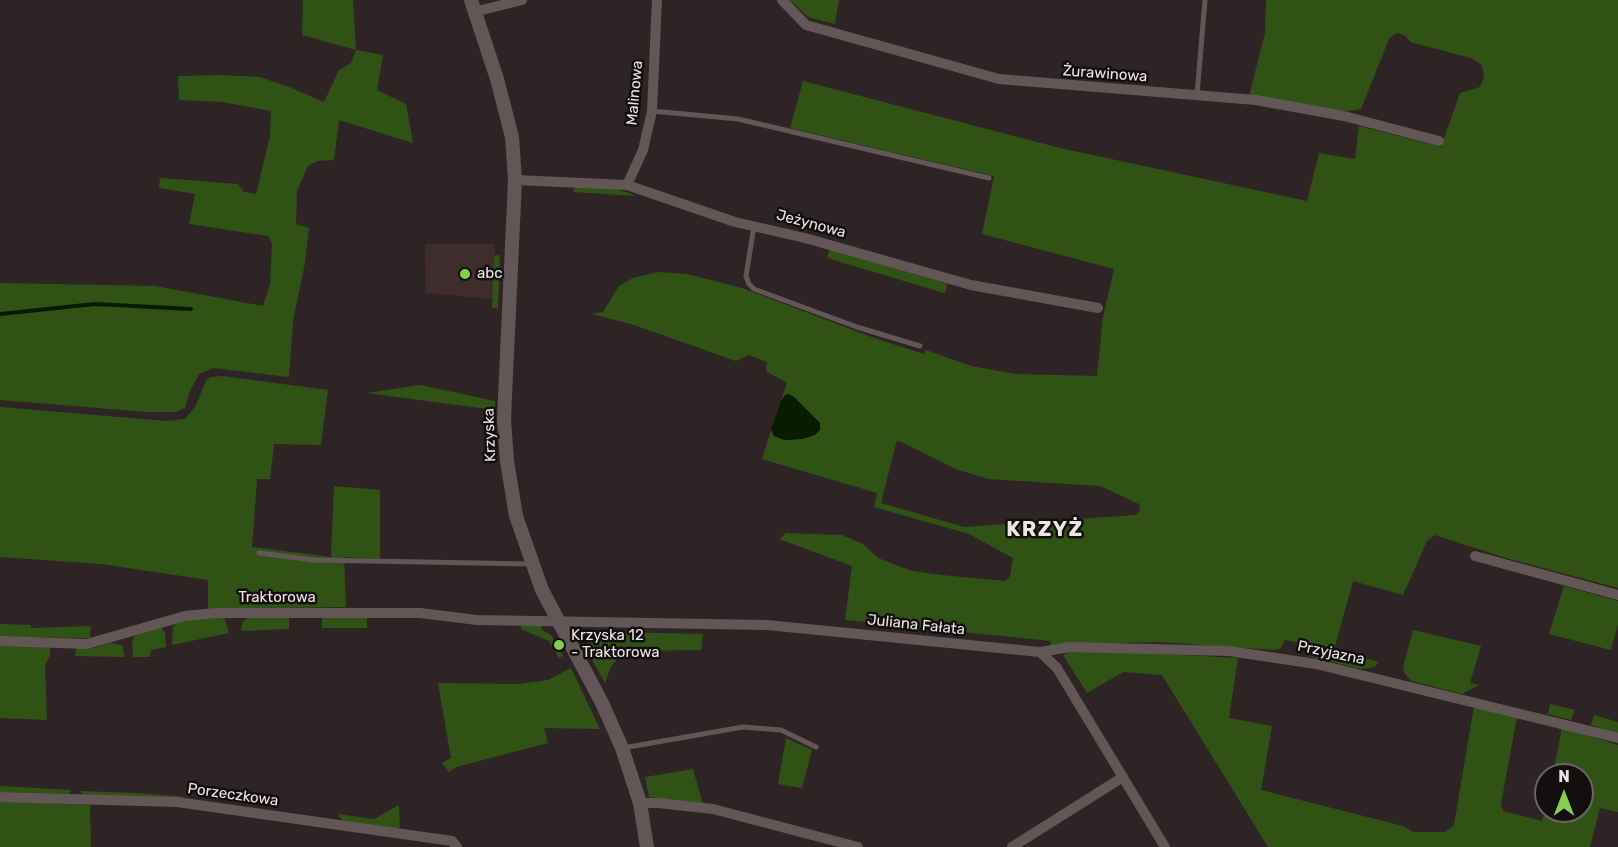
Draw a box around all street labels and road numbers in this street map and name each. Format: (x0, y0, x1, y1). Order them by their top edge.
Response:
street label: Malinowa (623, 60, 647, 126)
street label: Żurawinowa (1062, 62, 1148, 86)
street label: Jeżynowa (774, 206, 848, 242)
street label: Krzyska (480, 408, 500, 462)
street label: Traktorowa (238, 589, 316, 607)
street label: Juliana Fałata (866, 611, 966, 639)
street label: Przyjazna (1296, 637, 1366, 669)
street label: Porzeczkowa (186, 780, 280, 810)

